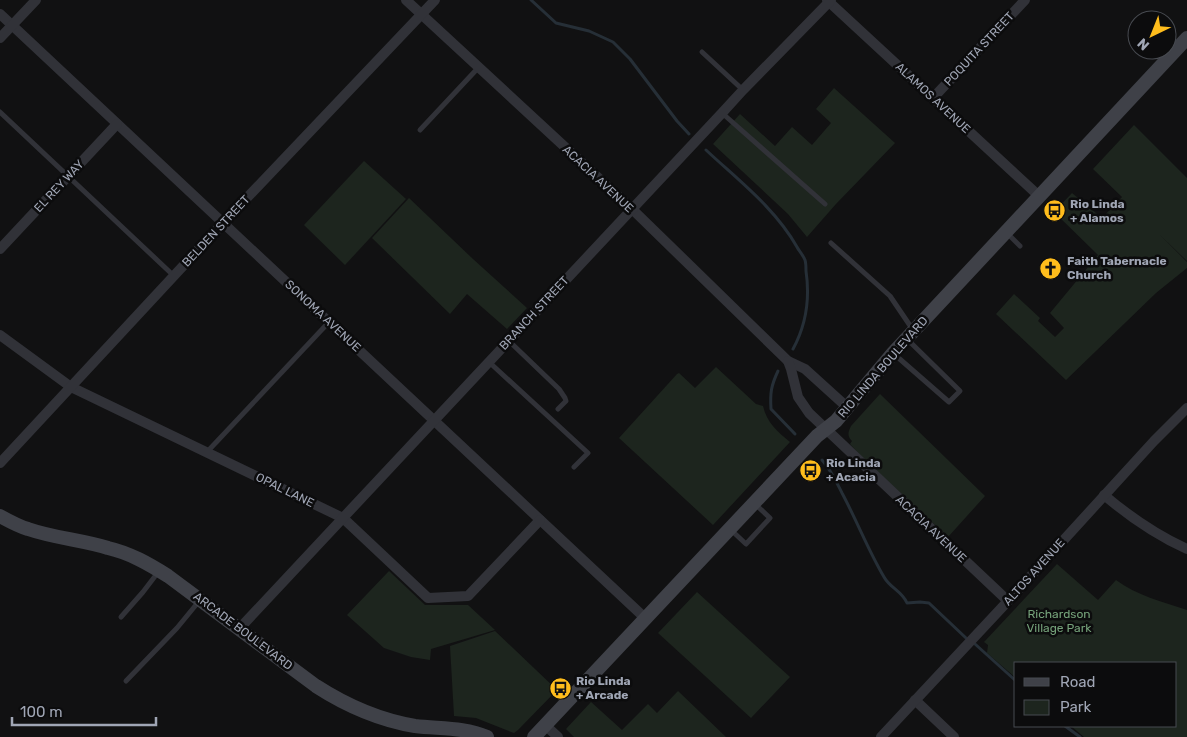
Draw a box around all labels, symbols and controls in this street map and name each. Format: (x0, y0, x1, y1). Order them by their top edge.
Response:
street label: POQUITA STREET (941, 9, 1017, 89)
north arrow (1127, 10, 1177, 60)
text: N (1134, 34, 1153, 54)
street label: ALAMOS AVENUE (893, 60, 973, 136)
street label: ACACIA AVENUE (560, 143, 636, 215)
street label: EL REY WAY (31, 157, 87, 215)
street label: BELDEN STREET (179, 192, 253, 270)
place label: Rio Linda + Alamos (1070, 197, 1125, 225)
bus stop icon: Rio Linda + Alamos (1042, 199, 1066, 223)
place label: Faith Tabernacle Church (1067, 254, 1167, 282)
church icon: Faith Tabernacle Church (1039, 256, 1063, 280)
street label: BRANCH STREET (496, 273, 572, 353)
street label: SONOMA AVENUE (282, 277, 364, 355)
street label: RIO LINDA BOULEVARD (835, 314, 931, 420)
place label: Rio Linda + Acacia (826, 456, 881, 484)
bus stop icon: Rio Linda + Acacia (798, 458, 822, 482)
street label: OPAL LANE (254, 470, 316, 510)
street label: ACACIA AVENUE (893, 493, 969, 565)
street label: ALTOS AVENUE (1000, 536, 1068, 608)
street label: ARCADE BOULEVARD (191, 589, 295, 673)
park label: Richardson Village Park (1027, 607, 1092, 635)
legend (1014, 662, 1177, 727)
text: Road (1060, 673, 1096, 691)
place label: Rio Linda + Arcade (576, 674, 631, 702)
bus stop icon: Rio Linda + Arcade (548, 676, 572, 700)
scale bar (12, 694, 156, 726)
text: Park (1060, 698, 1091, 716)
text: 100 m (20, 703, 62, 721)

